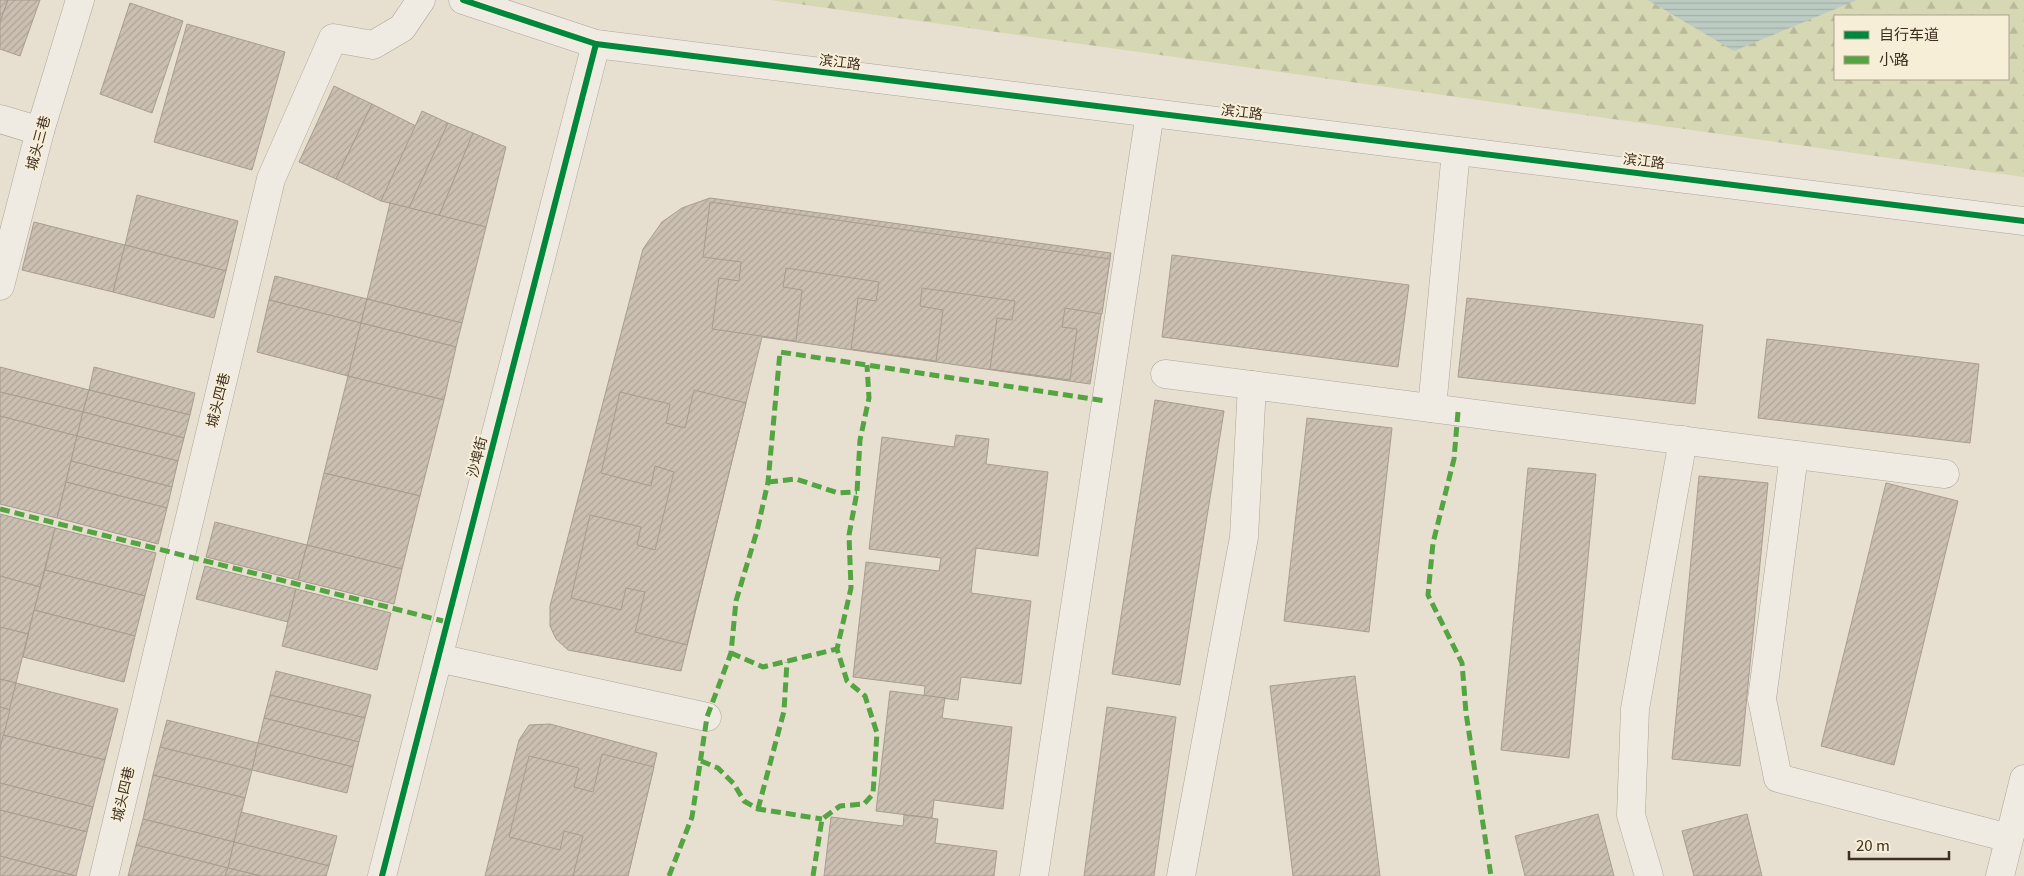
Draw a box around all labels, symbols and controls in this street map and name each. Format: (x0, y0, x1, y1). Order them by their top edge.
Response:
legend (1834, 15, 2009, 80)
text: 自行车道 (1879, 23, 1939, 44)
text: 小路 (1879, 48, 1909, 69)
street label: 滨江路 (818, 49, 862, 73)
street label: 滨江路 (1220, 99, 1264, 123)
street label: 城头三巷 (20, 113, 54, 172)
street label: 滨江路 (1622, 148, 1666, 172)
street label: 城头四巷 (201, 370, 234, 429)
street label: 沙埠街 (461, 434, 491, 480)
street label: 城头四巷 (106, 764, 138, 823)
scale bar (1849, 828, 1949, 860)
text: 20 m (1856, 834, 1890, 855)

